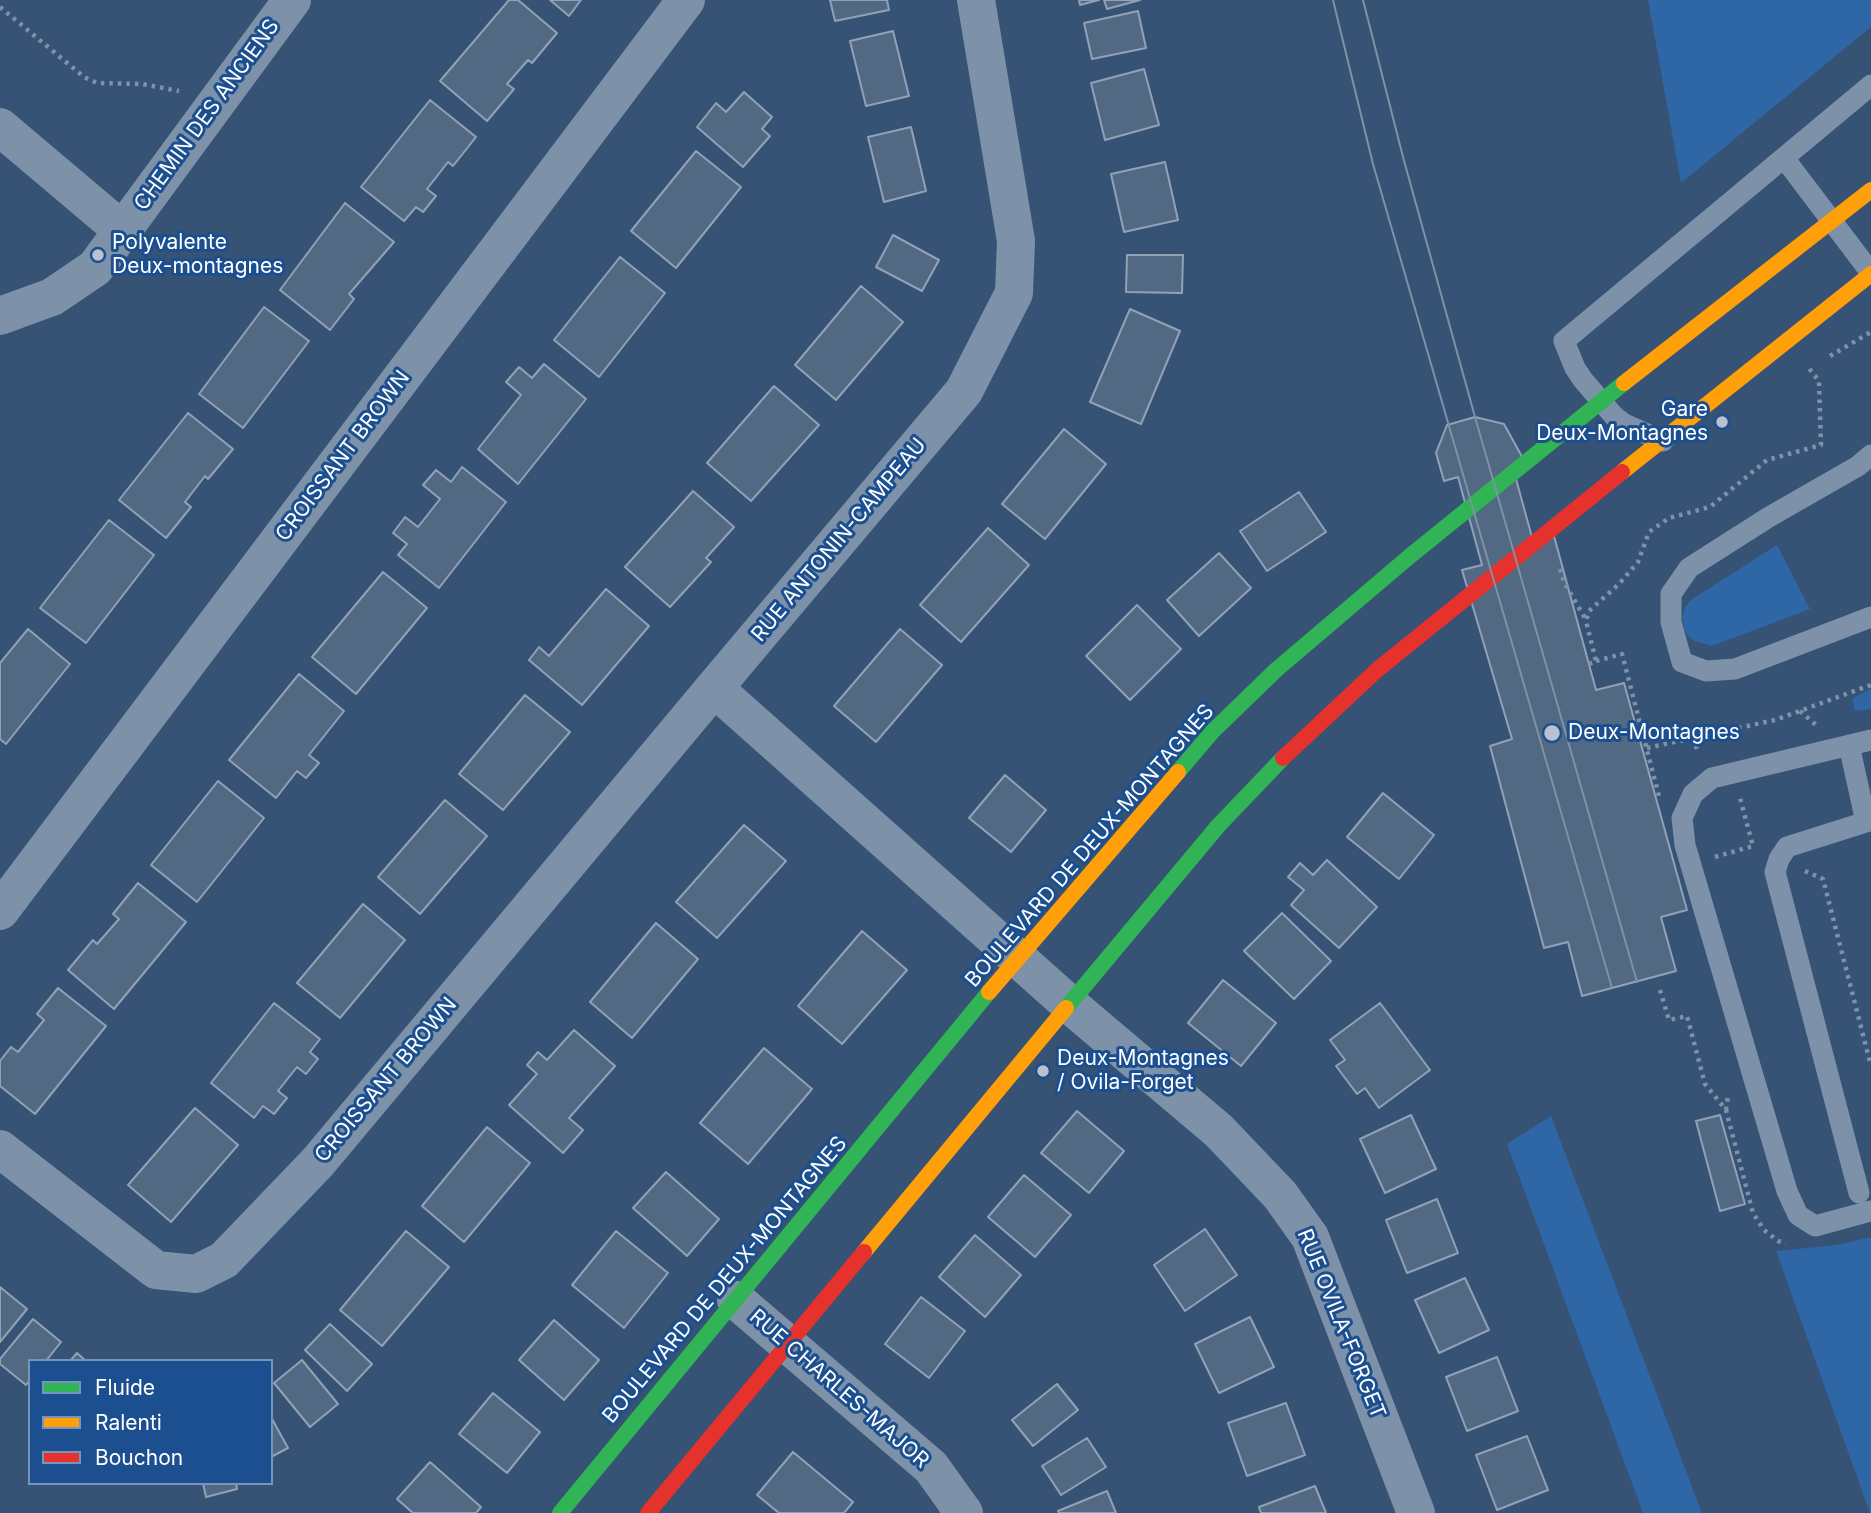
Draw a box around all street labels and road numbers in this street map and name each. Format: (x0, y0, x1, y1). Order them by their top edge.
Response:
street label: CHEMIN DES ANCIENS (129, 14, 285, 216)
street label: CROISSANT BROWN (271, 366, 415, 546)
street label: RUE ANTONIN-CAMPEAU (746, 433, 932, 647)
street label: BOULEVARD DE DEUX-MONTAGNES (960, 699, 1220, 993)
street label: CROISSANT BROWN (310, 993, 462, 1167)
street label: BOULEVARD DE DEUX-MONTAGNES (598, 1132, 852, 1428)
street label: RUE OVILA-FORGET (1291, 1226, 1391, 1422)
street label: RUE CHARLES-MAJOR (744, 1304, 934, 1474)

